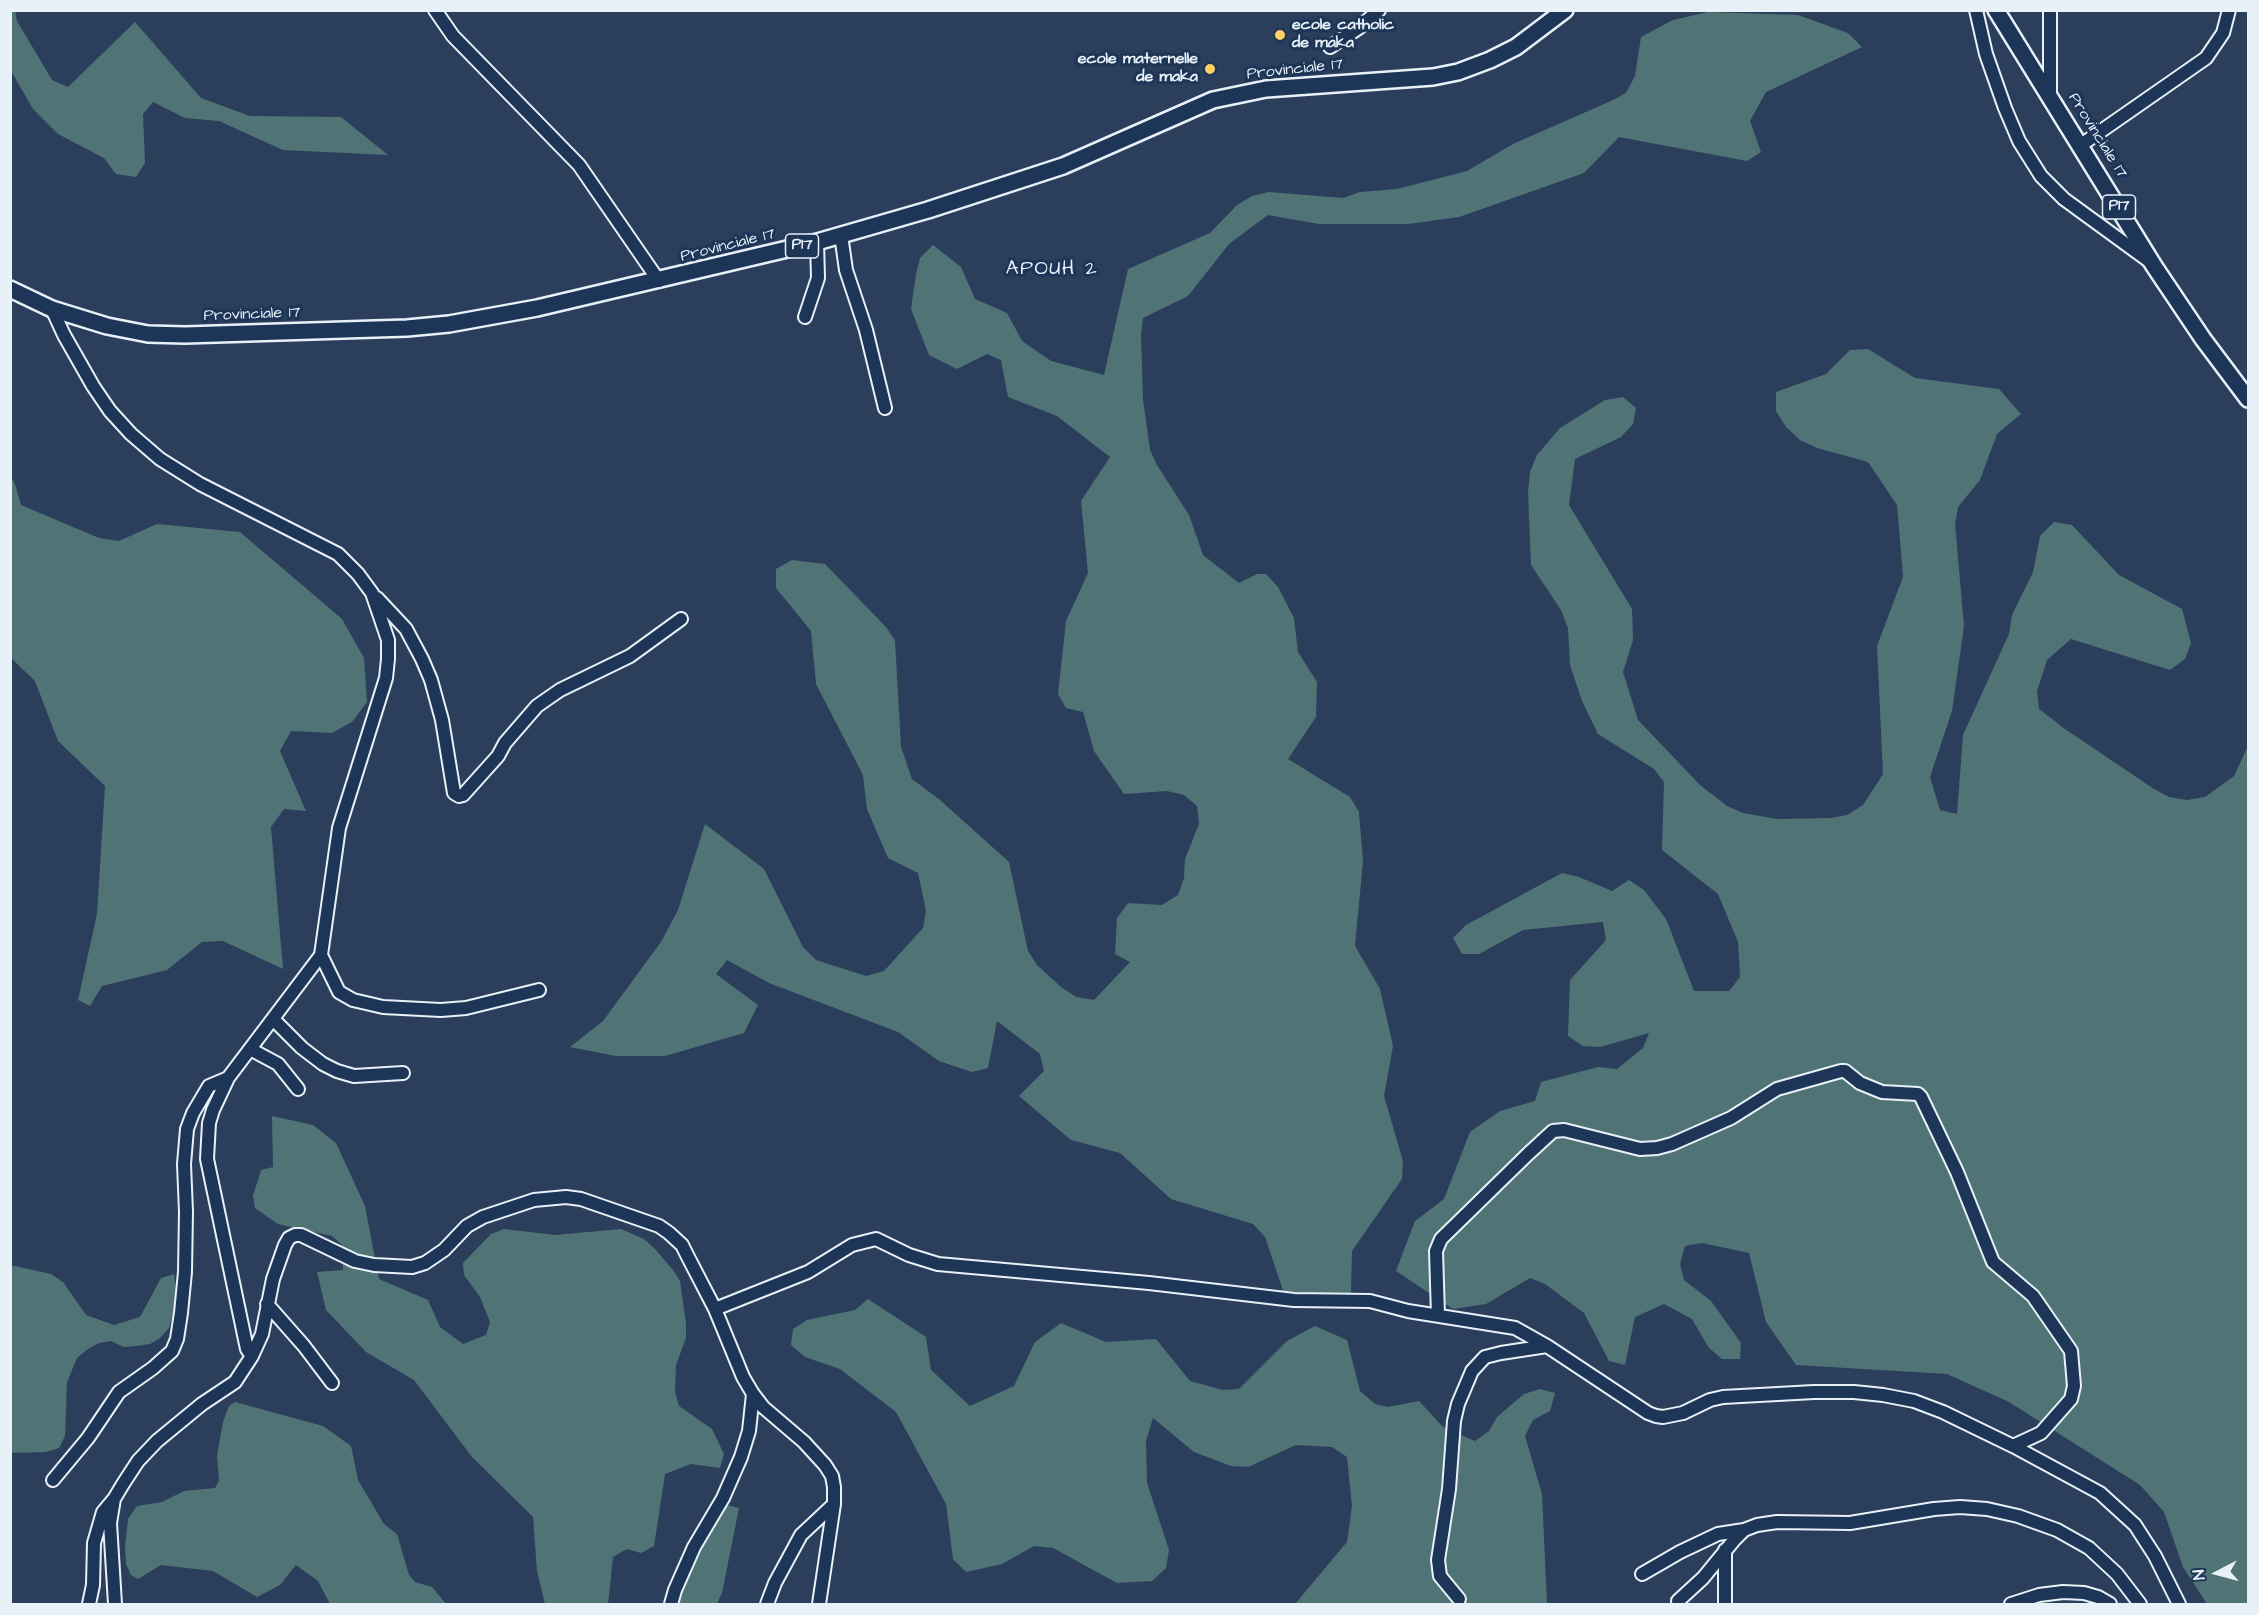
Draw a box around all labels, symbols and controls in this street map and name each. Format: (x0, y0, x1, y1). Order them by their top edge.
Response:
place label: ecole catholic de maka (1292, 16, 1394, 54)
marker: ecole catholic de maka (1273, 28, 1287, 42)
place label: ecole maternelle de maka (1078, 50, 1198, 88)
street label: Provinciale 17 (1246, 55, 1344, 85)
marker: ecole maternelle de maka (1203, 62, 1217, 76)
street label: Provinciale 17 (2063, 90, 2131, 182)
road number: P17 (2102, 195, 2136, 219)
street label: Provinciale 17 (679, 225, 777, 267)
road number: P17 (786, 234, 818, 258)
district label: APOUH 2 (1006, 258, 1098, 282)
street label: Provinciale 17 (203, 304, 301, 326)
north arrow (2187, 1543, 2247, 1603)
text: N (2188, 1569, 2211, 1581)

